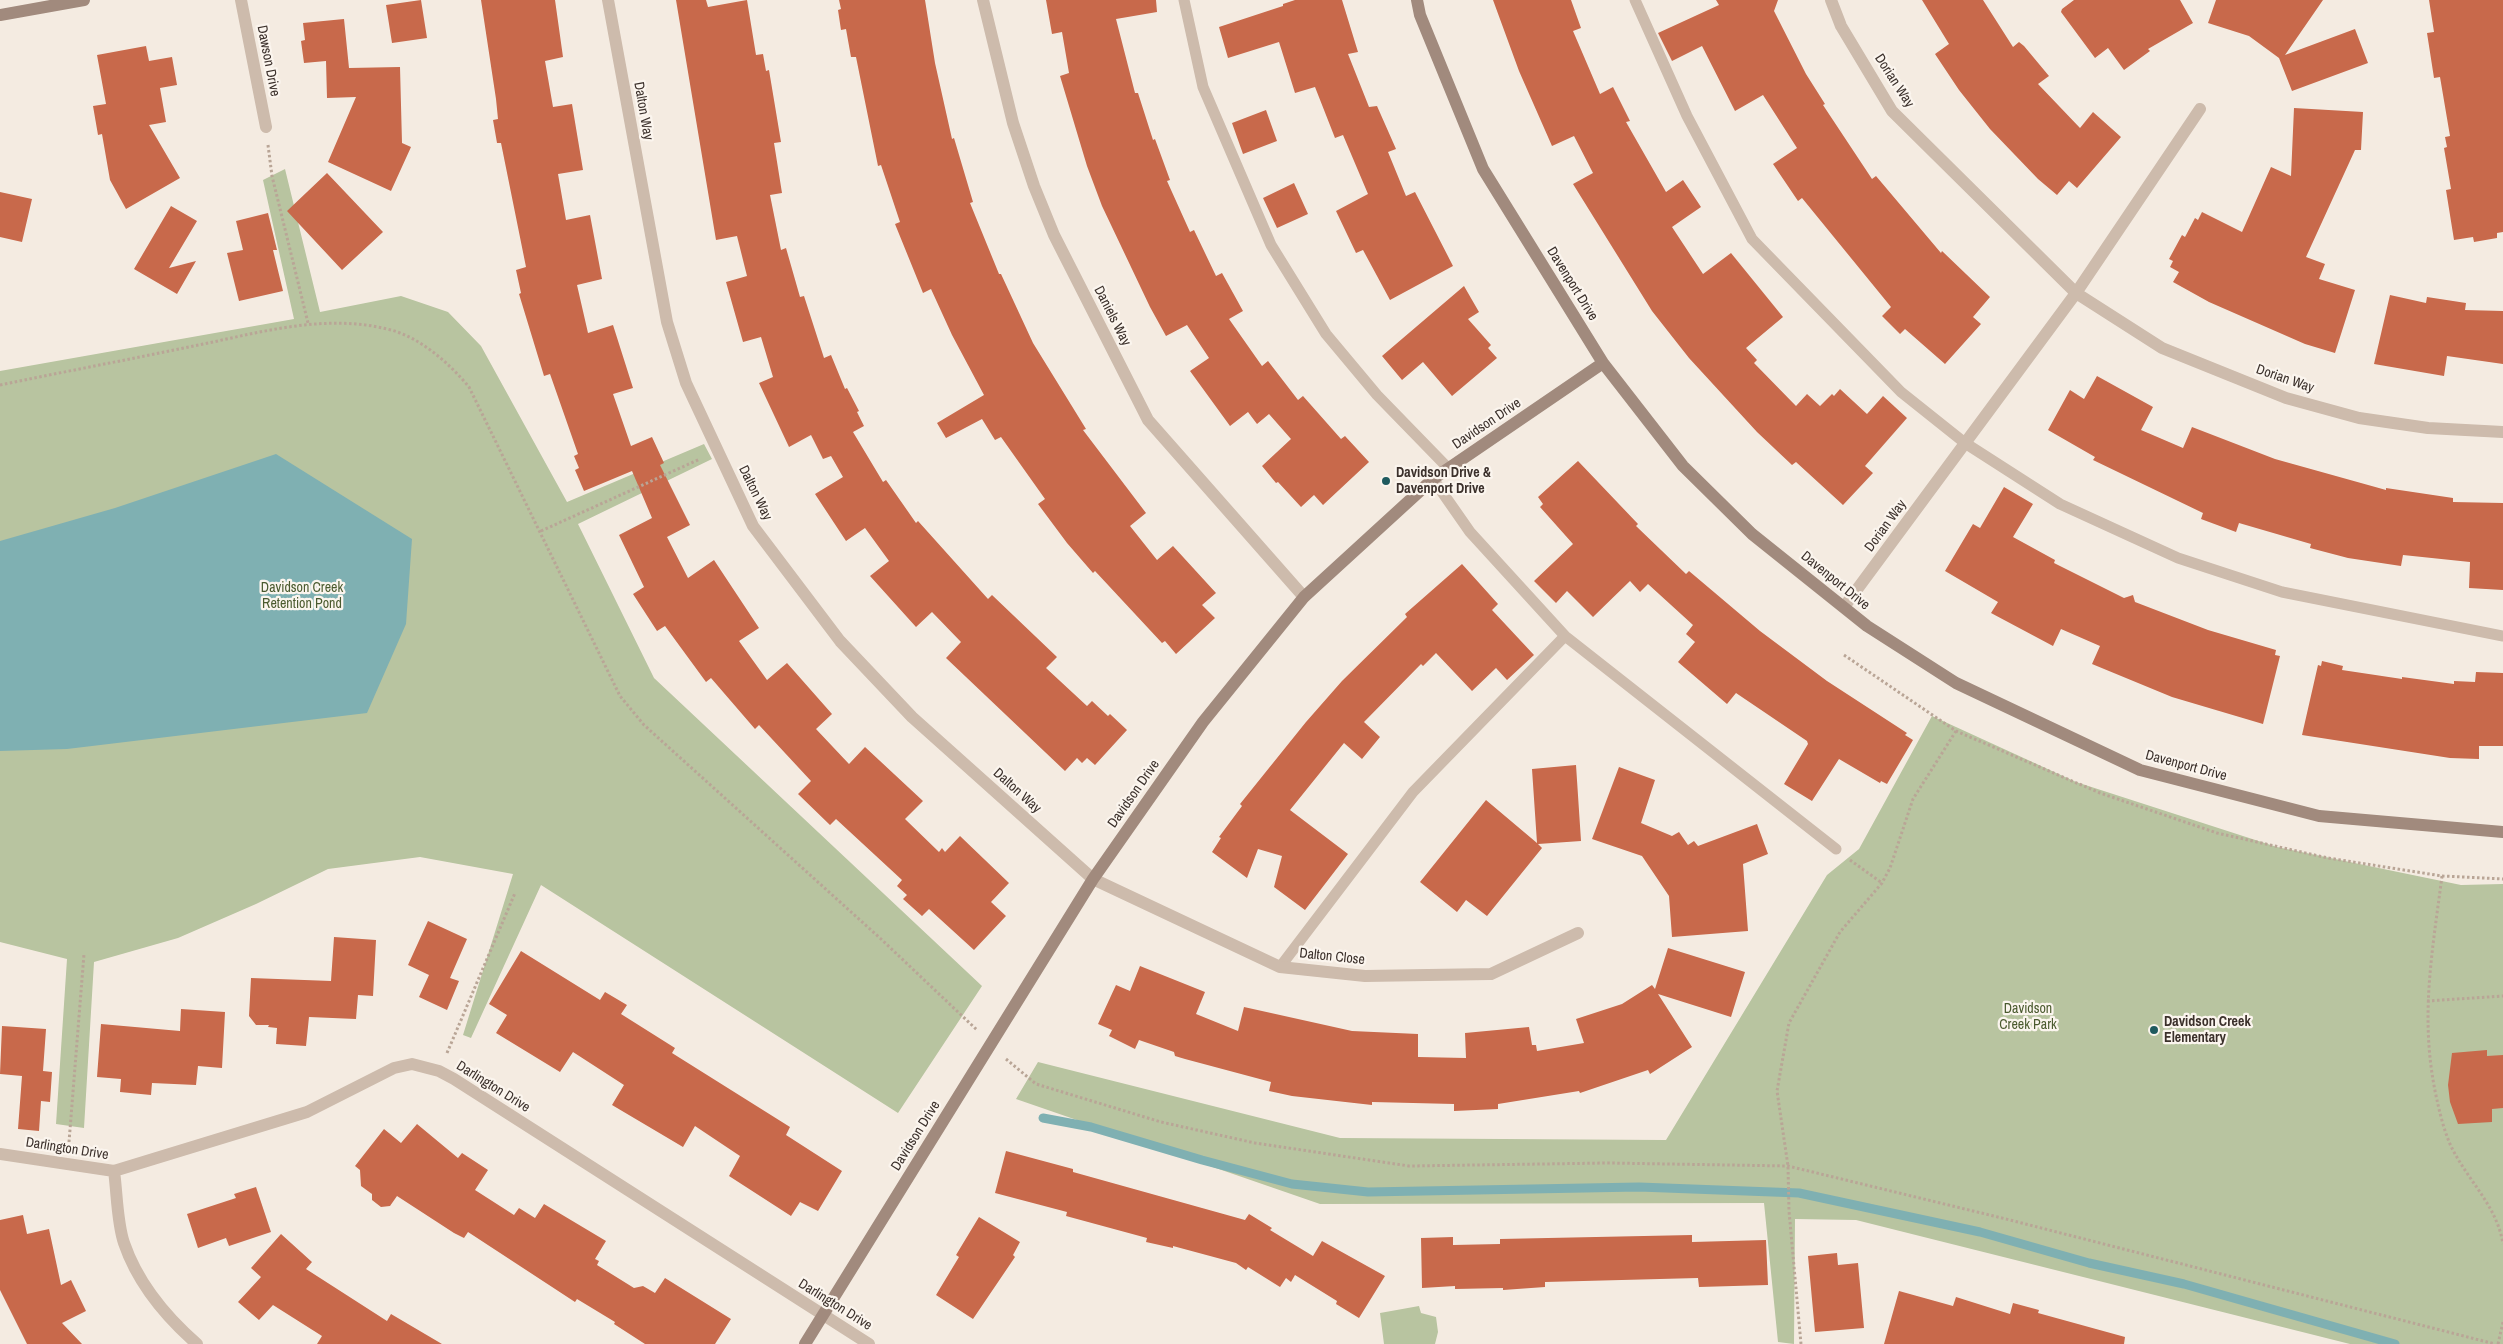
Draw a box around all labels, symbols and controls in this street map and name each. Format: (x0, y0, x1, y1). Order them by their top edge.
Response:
street label: Dawson Drive (253, 24, 283, 98)
street label: Dorian Way (1871, 51, 1917, 111)
street label: Dalton Way (630, 81, 656, 141)
street label: Davenport Drive (1543, 244, 1601, 324)
street label: Daniels Way (1090, 283, 1134, 349)
street label: Dorian Way (2254, 361, 2316, 397)
street label: Davidson Drive (1450, 395, 1524, 453)
street label: Dalton Way (735, 463, 775, 523)
place label: Davidson Drive & Davenport Drive (1396, 465, 1491, 498)
marker: Davidson Drive & Davenport Drive (1380, 475, 1392, 487)
street label: Dorian Way (1862, 497, 1910, 555)
street label: Davenport Drive (1797, 548, 1873, 614)
park label: Davidson Creek Retention Pond (261, 580, 343, 612)
street label: Davenport Drive (2143, 747, 2229, 785)
street label: Davidson Drive (1104, 757, 1164, 831)
street label: Dalton Way (989, 765, 1045, 817)
street label: Dalton Close (1298, 945, 1366, 969)
park label: Davidson Creek Park (1999, 1001, 2057, 1034)
place label: Davidson Creek Elementary (2164, 1014, 2251, 1046)
marker: Davidson Creek Elementary (2148, 1024, 2160, 1036)
street label: Darlington Drive (453, 1058, 533, 1116)
street label: Davidson Drive (888, 1098, 944, 1174)
street label: Darlington Drive (24, 1134, 110, 1164)
street label: Darlington Drive (795, 1276, 875, 1334)

